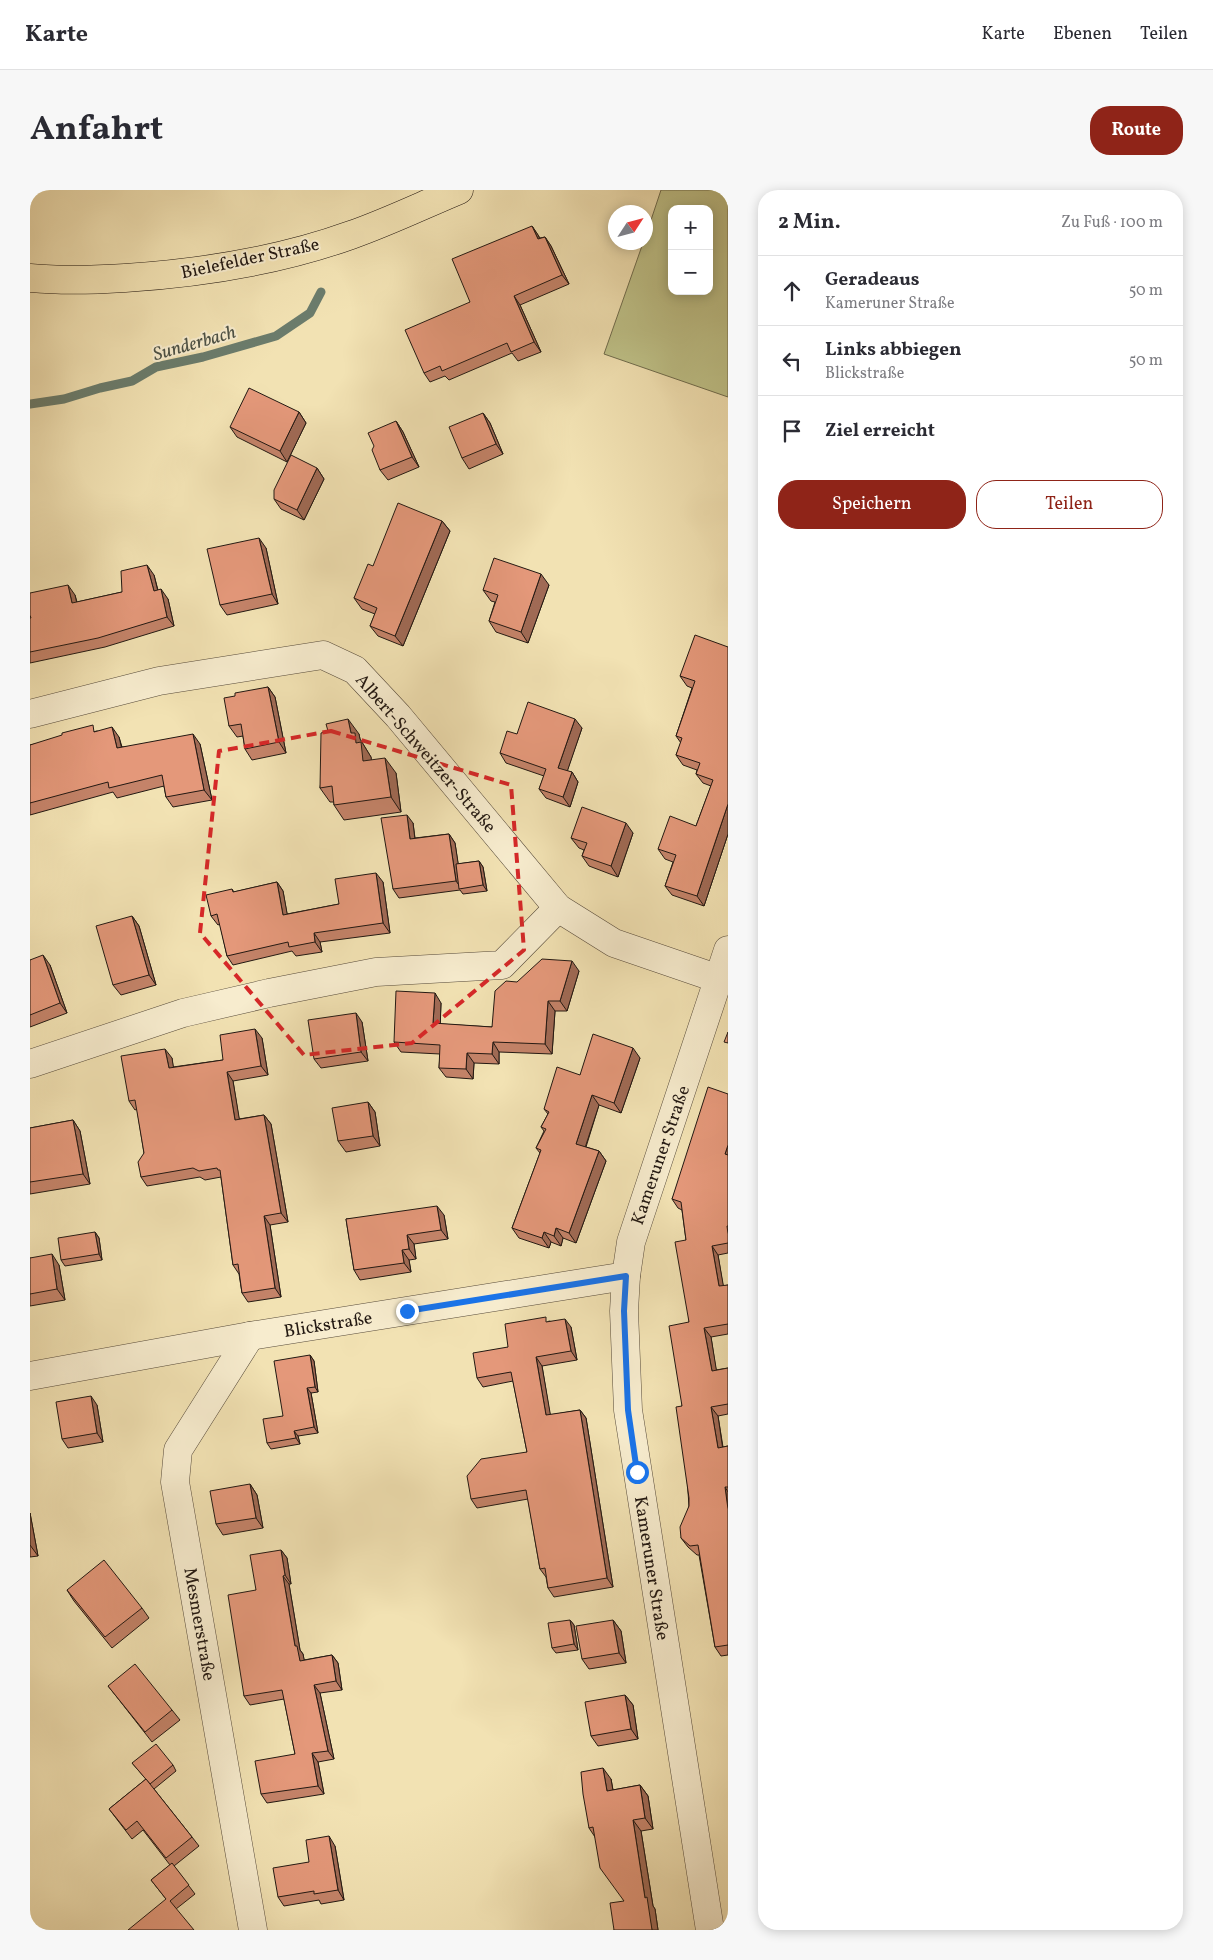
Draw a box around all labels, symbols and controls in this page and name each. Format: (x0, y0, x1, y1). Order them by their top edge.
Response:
text: Karte (25, 18, 88, 52)
text: Karte (981, 22, 1025, 47)
text: Ebenen (1053, 22, 1112, 47)
text: Teilen (1140, 22, 1188, 47)
text: Anfahrt (30, 106, 163, 154)
button: Route (1090, 106, 1183, 155)
north arrow (608, 205, 653, 250)
map controls (668, 205, 713, 295)
button: + (668, 205, 713, 250)
text: 2 Min. (778, 208, 841, 237)
text: Zu Fuß · 100 m (1061, 212, 1163, 234)
street label: Bielefelder Straße (179, 233, 322, 286)
button: − (668, 250, 713, 295)
text: Geradeaus (825, 267, 920, 293)
icon: ahead (778, 277, 806, 305)
text: 50 m (1129, 280, 1163, 302)
text: Kameruner Straße (825, 293, 955, 315)
water label: Sunderbach (150, 320, 239, 368)
text: Links abbiegen (825, 337, 962, 363)
icon: left (778, 347, 806, 375)
text: 50 m (1129, 350, 1163, 372)
text: Blickstraße (825, 363, 904, 385)
icon: arrive (778, 417, 806, 445)
text: Ziel erreicht (825, 418, 935, 444)
button: Speichern (778, 480, 966, 529)
button: Teilen (976, 480, 1163, 529)
street label: Albert-Schweitzer-Straße (349, 669, 501, 839)
street label: Kameruner Straße (626, 1082, 697, 1228)
route end (396, 1300, 419, 1323)
street label: Blickstraße (282, 1306, 374, 1345)
route start (626, 1461, 649, 1484)
street label: Kameruner Straße (627, 1494, 674, 1642)
street label: Mesmerstraße (176, 1566, 221, 1683)

